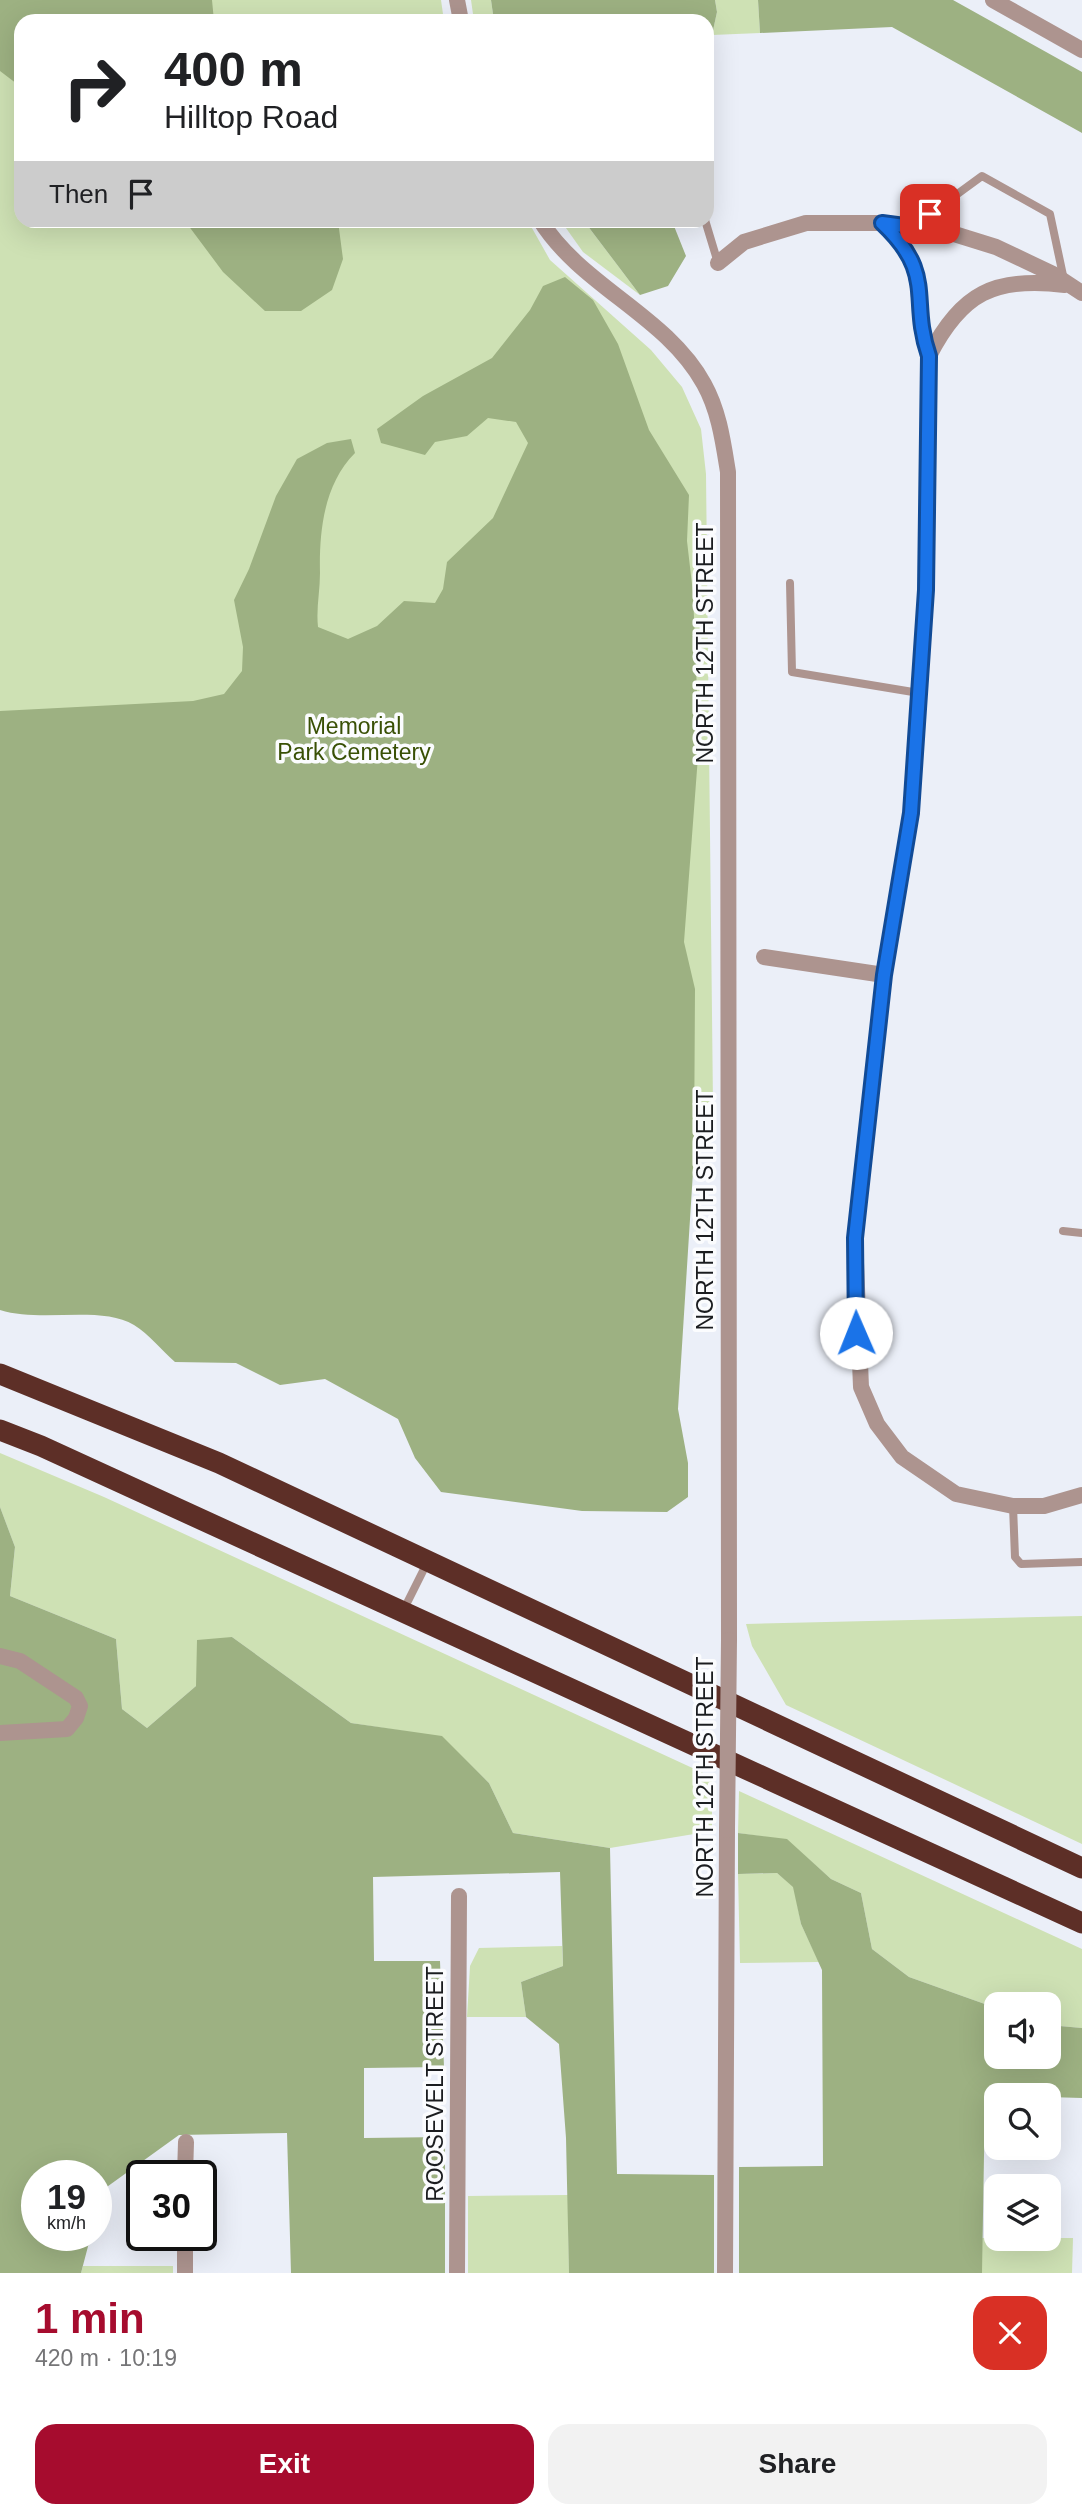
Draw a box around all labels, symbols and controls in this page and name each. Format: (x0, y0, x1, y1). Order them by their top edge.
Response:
icon: right (49, 42, 140, 133)
text: 400 m (164, 42, 303, 96)
text: Hilltop Road (164, 99, 338, 135)
icon: arrive (122, 175, 160, 213)
text: Then (49, 179, 108, 209)
pin (900, 184, 960, 244)
icon: arrive (911, 195, 949, 233)
street label: NORTH 12TH STREET (692, 522, 718, 764)
park label: Memorial Park Cemetery (277, 713, 431, 765)
street label: NORTH 12TH STREET (692, 1089, 718, 1331)
position arrow (819, 1296, 893, 1370)
street label: NORTH 12TH STREET (692, 1656, 718, 1898)
street label: ROOSEVELT STREET (422, 1966, 448, 2202)
map controls (984, 1992, 1061, 2251)
button: sound (984, 1992, 1061, 2069)
button: search (984, 2083, 1061, 2160)
speed limit sign: 30 (126, 2160, 217, 2251)
button: layers (984, 2174, 1061, 2251)
text: 19 (47, 2177, 86, 2216)
text: km/h (47, 2213, 86, 2233)
text: 1 min (35, 2295, 145, 2342)
button: close (973, 2296, 1047, 2370)
text: 420 m · 10:19 (35, 2345, 177, 2371)
button: Exit (35, 2424, 534, 2504)
button: Share (548, 2424, 1047, 2504)

